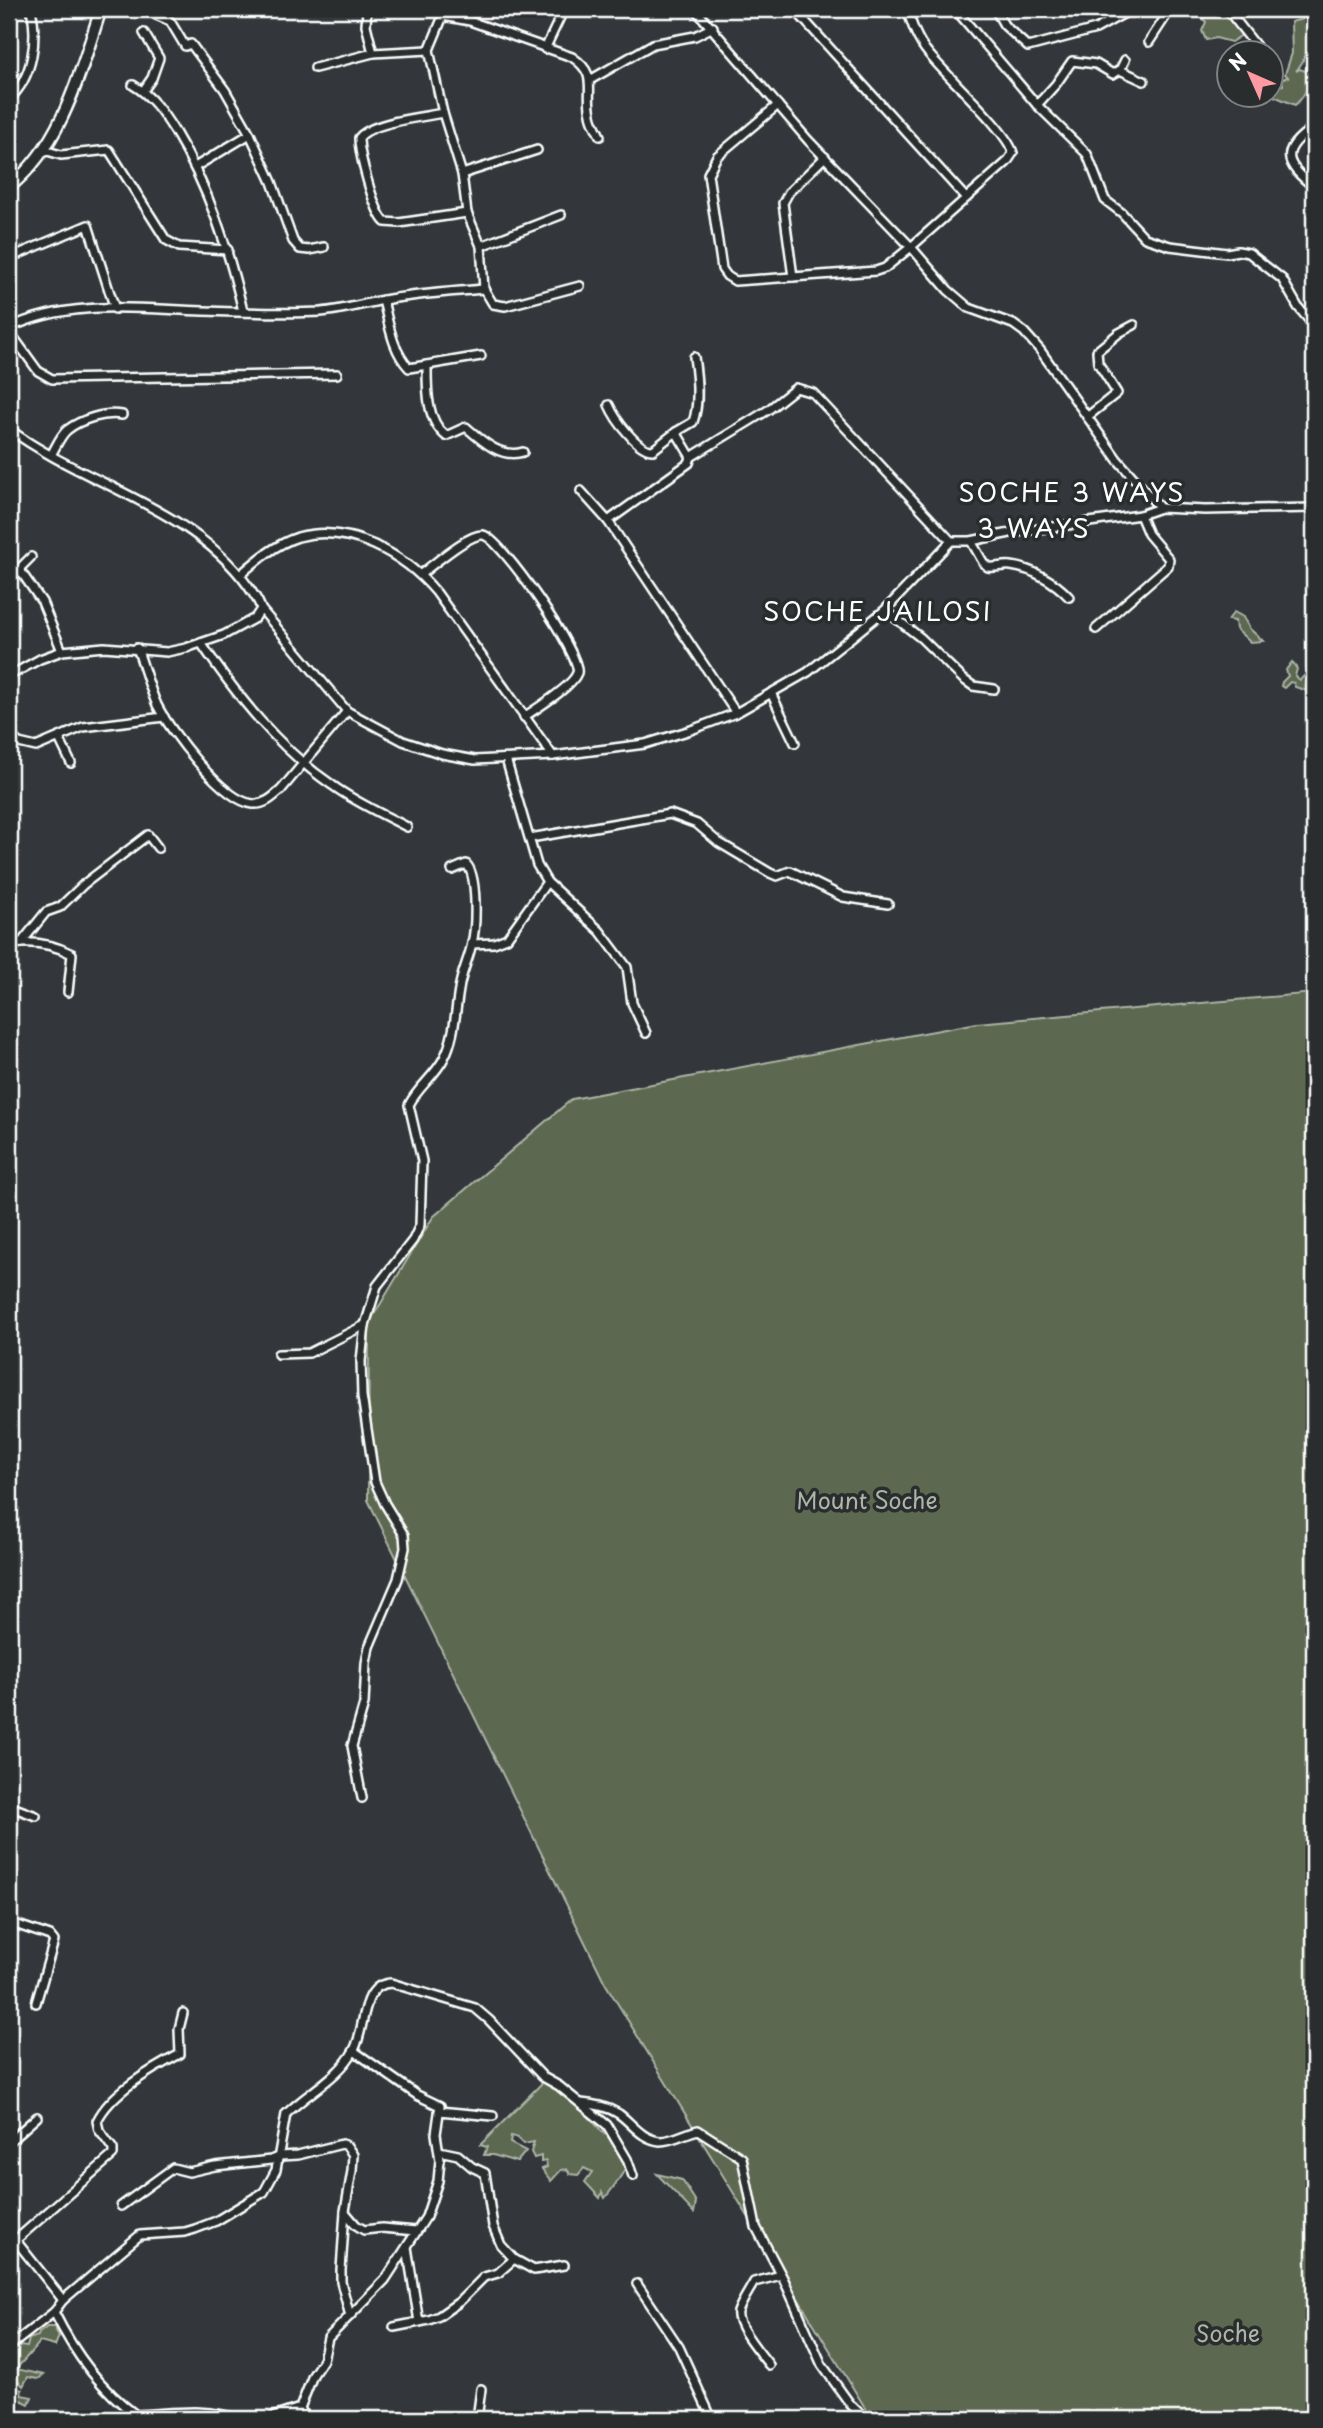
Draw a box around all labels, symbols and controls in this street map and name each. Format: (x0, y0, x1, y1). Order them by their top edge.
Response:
north arrow (1214, 38, 1284, 108)
text: N (1222, 46, 1252, 76)
district label: SOCHE 3 WAYS (959, 472, 1185, 511)
district label: 3 WAYS (977, 508, 1091, 547)
district label: SOCHE JAILOSI (763, 591, 993, 630)
park label: Mount Soche (796, 1482, 938, 1517)
park label: Soche (1196, 2315, 1260, 2350)

